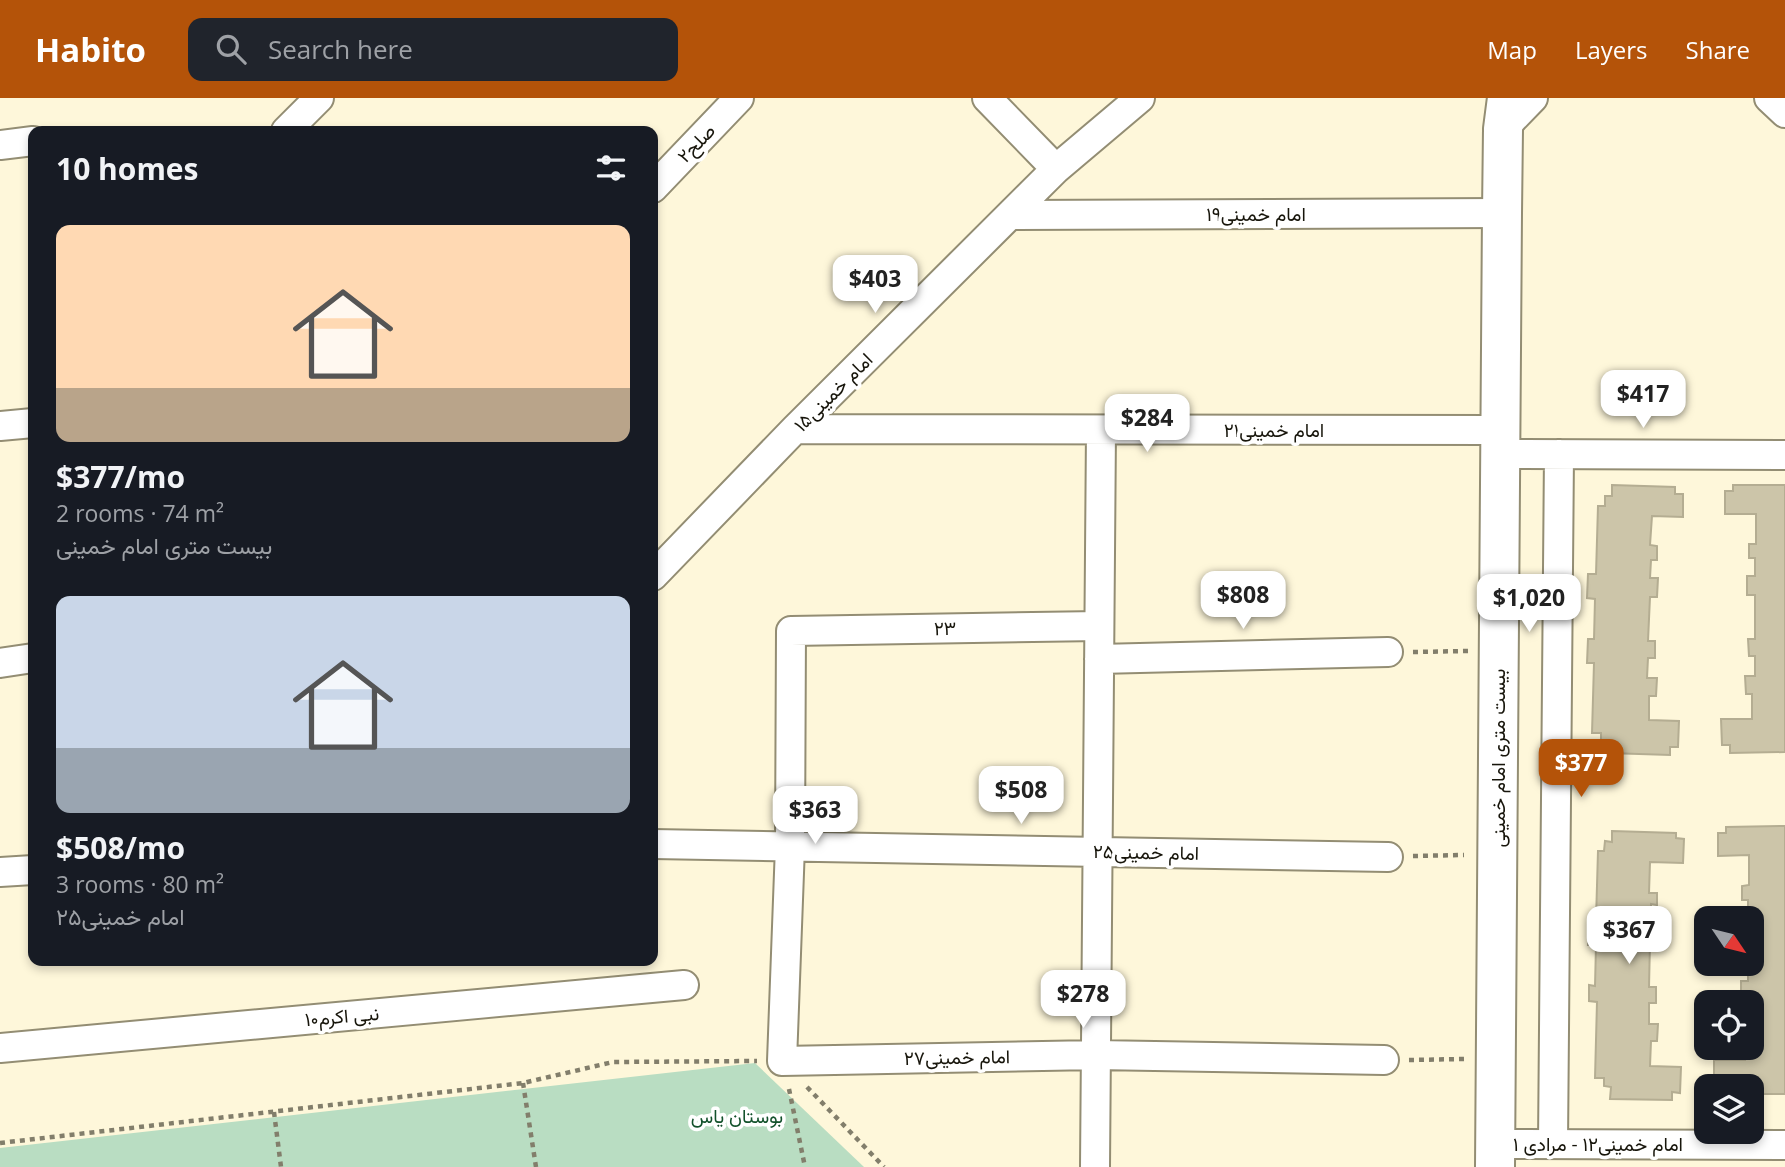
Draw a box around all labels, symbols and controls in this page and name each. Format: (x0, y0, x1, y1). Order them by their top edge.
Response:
search box (188, 18, 678, 81)
text: Habito (35, 27, 146, 72)
icon: search (212, 30, 250, 68)
text: Search here (268, 31, 413, 67)
text: Map (1487, 33, 1537, 66)
text: Layers (1575, 33, 1648, 66)
text: Share (1686, 33, 1750, 66)
street label: صلح۲ (671, 118, 722, 169)
text: 10 homes (56, 148, 199, 189)
icon: filters (592, 149, 630, 187)
street label: امام خمینی۱۹ (1206, 201, 1306, 227)
pin: $403 (834, 256, 916, 315)
text: $403 (849, 262, 901, 294)
icon: home (280, 271, 406, 397)
street label: ۱۵امام خمینی (788, 347, 878, 437)
pin: $417 (1602, 370, 1684, 430)
text: $417 (1617, 377, 1669, 409)
pin: $284 (1106, 394, 1188, 454)
text: $284 (1121, 401, 1173, 433)
street label: امام خمینی۲۱ (1224, 417, 1324, 443)
text: $377/mo (56, 456, 185, 497)
text: 2 rooms · 74 m² (56, 497, 224, 529)
text: بیست متری امام خمینی (56, 529, 272, 561)
pin: $808 (1202, 572, 1284, 631)
pin: $1,020 (1472, 574, 1586, 634)
text: $808 (1217, 578, 1269, 610)
text: $1,020 (1493, 581, 1565, 613)
street label: ۲۳ (934, 615, 956, 641)
icon: home (280, 642, 406, 768)
street label: بیست متری امام خمینی (1485, 669, 1511, 847)
pin: $377 (1540, 740, 1622, 799)
text: $377 (1555, 746, 1607, 778)
pin: $508 (980, 766, 1062, 826)
text: $508 (995, 773, 1047, 805)
pin: $363 (774, 786, 856, 846)
text: $363 (789, 793, 841, 825)
text: $508/mo (56, 827, 185, 868)
street label: امام خمینی۲۵ (1093, 838, 1199, 866)
text: 3 rooms · 80 m² (56, 868, 224, 900)
text: امام خمینی۲۵ (56, 900, 185, 932)
pin: $367 (1588, 906, 1670, 966)
north arrow (1694, 906, 1764, 976)
map controls (1694, 906, 1764, 1144)
text: $367 (1603, 913, 1655, 945)
pin: $278 (1042, 970, 1124, 1030)
text: $278 (1057, 977, 1109, 1009)
button: locate (1694, 990, 1764, 1060)
street label: نبی اکرم۱۰ (304, 1000, 380, 1032)
street label: امام خمینی۲۷ (904, 1043, 1010, 1071)
button: layers (1694, 1074, 1764, 1144)
park label: بوستان یاس (691, 1103, 783, 1129)
street label: امام خمینی۱۲ - مرادی ۱ (1513, 1131, 1683, 1157)

